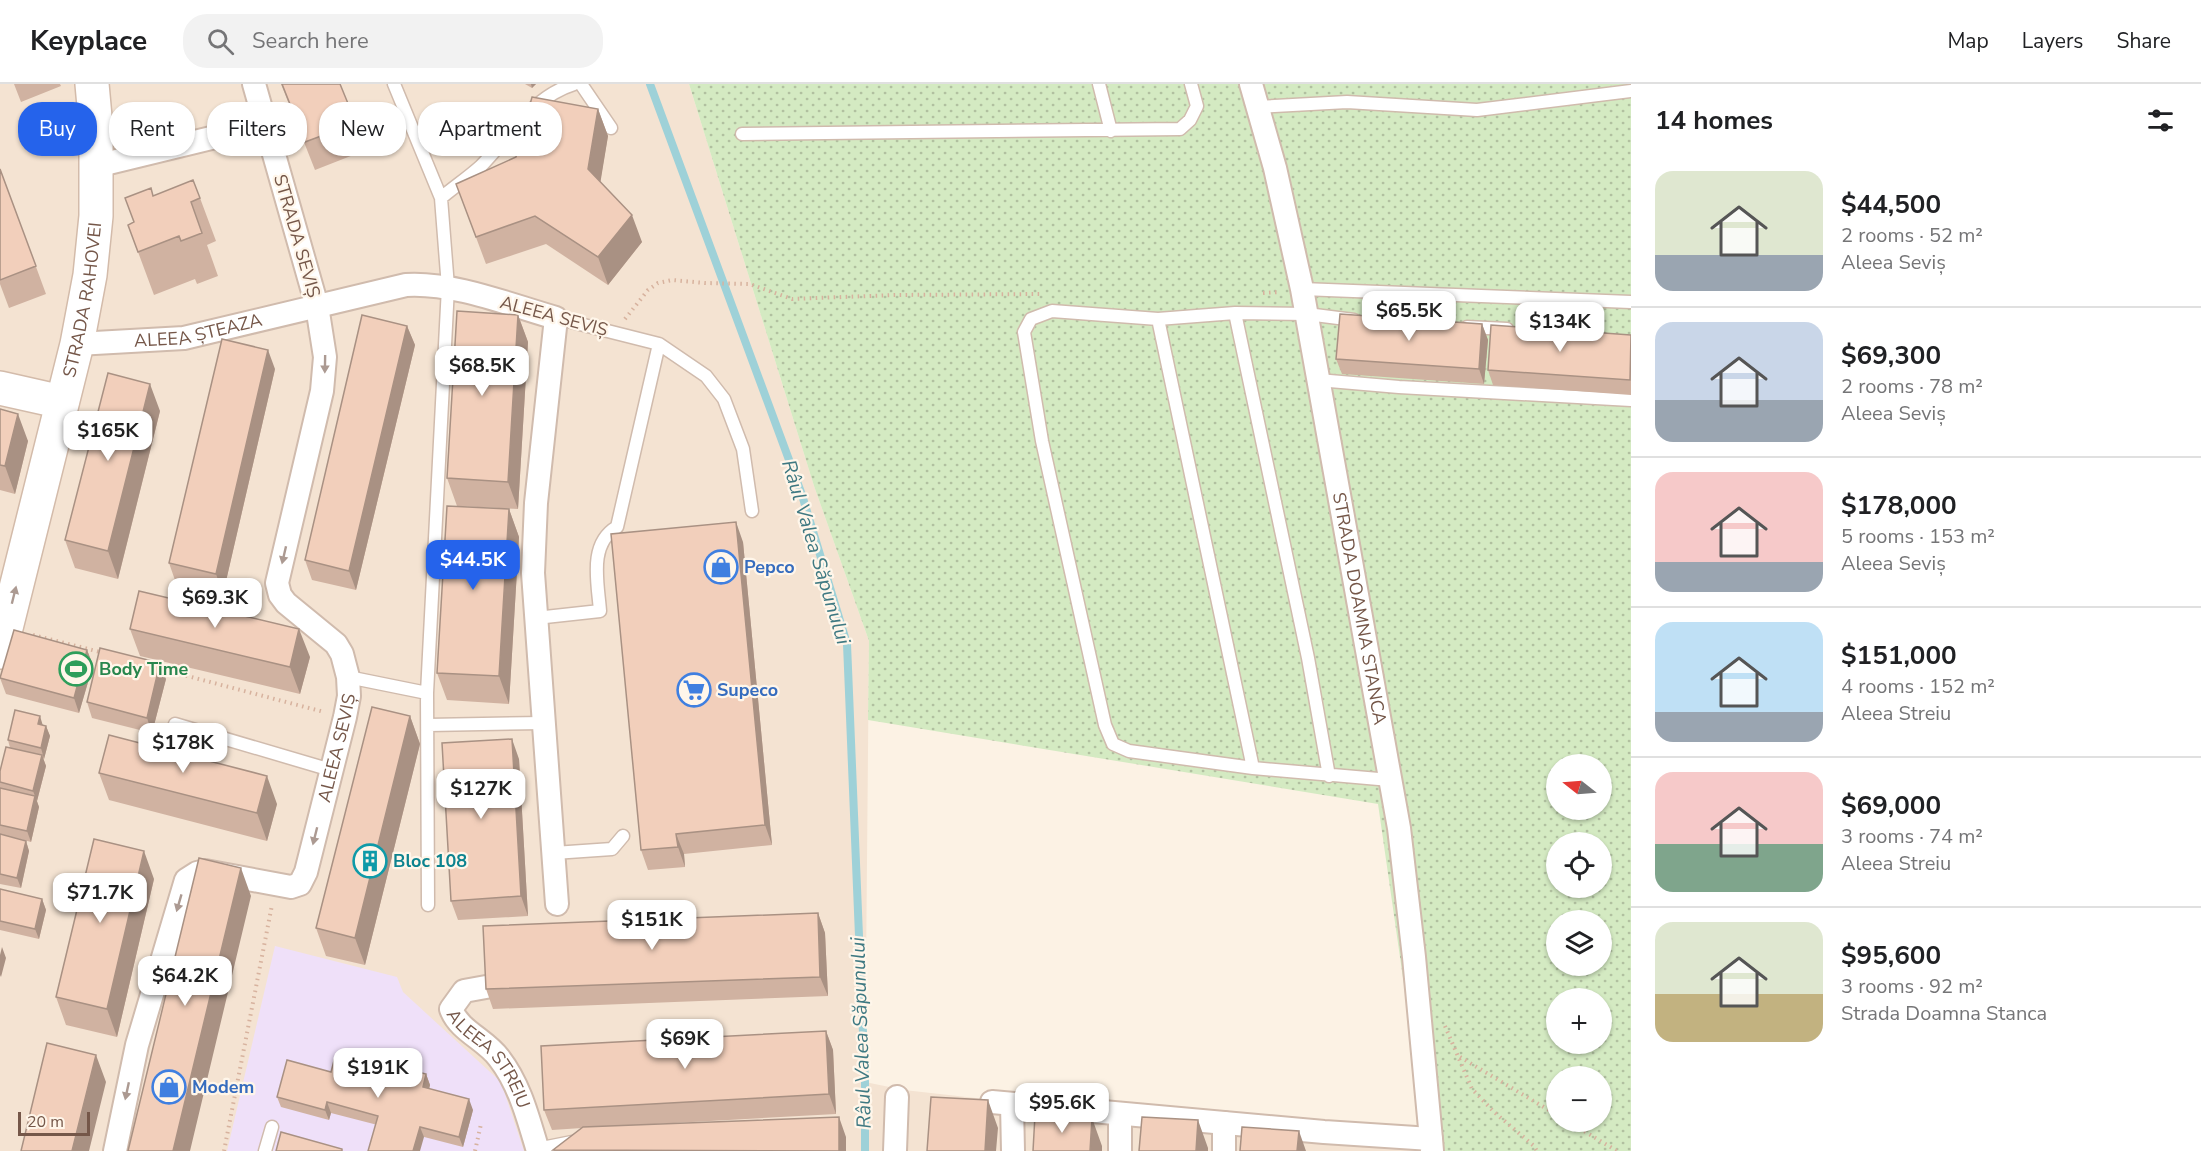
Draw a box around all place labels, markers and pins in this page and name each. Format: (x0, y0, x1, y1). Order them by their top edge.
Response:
pin: $65.5K (1360, 291, 1458, 342)
pin: $134K (1518, 302, 1602, 353)
pin: $68.5K (433, 346, 531, 397)
pin: $165K (66, 411, 150, 462)
pin: $44.5K (424, 540, 522, 591)
shop icon: Pepco (703, 549, 739, 585)
place label: Pepco (744, 555, 795, 579)
pin: $69.3K (166, 578, 264, 629)
sports icon: Body Time (58, 651, 94, 687)
place label: Body Time (99, 657, 188, 681)
supermarket icon: Supeco (676, 672, 712, 708)
place label: Supeco (717, 678, 778, 702)
pin: $178K (141, 723, 225, 774)
pin: $127K (439, 769, 523, 820)
building icon: Bloc 108 (352, 843, 388, 879)
place label: Bloc 108 (393, 849, 467, 873)
pin: $71.7K (51, 873, 149, 924)
pin: $151K (610, 900, 694, 951)
pin: $64.2K (136, 956, 234, 1007)
pin: $69K (649, 1019, 721, 1070)
pin: $191K (336, 1048, 420, 1099)
shop icon: Modem (151, 1069, 187, 1105)
place label: Modem (192, 1075, 254, 1099)
pin: $95.6K (1013, 1083, 1111, 1134)

